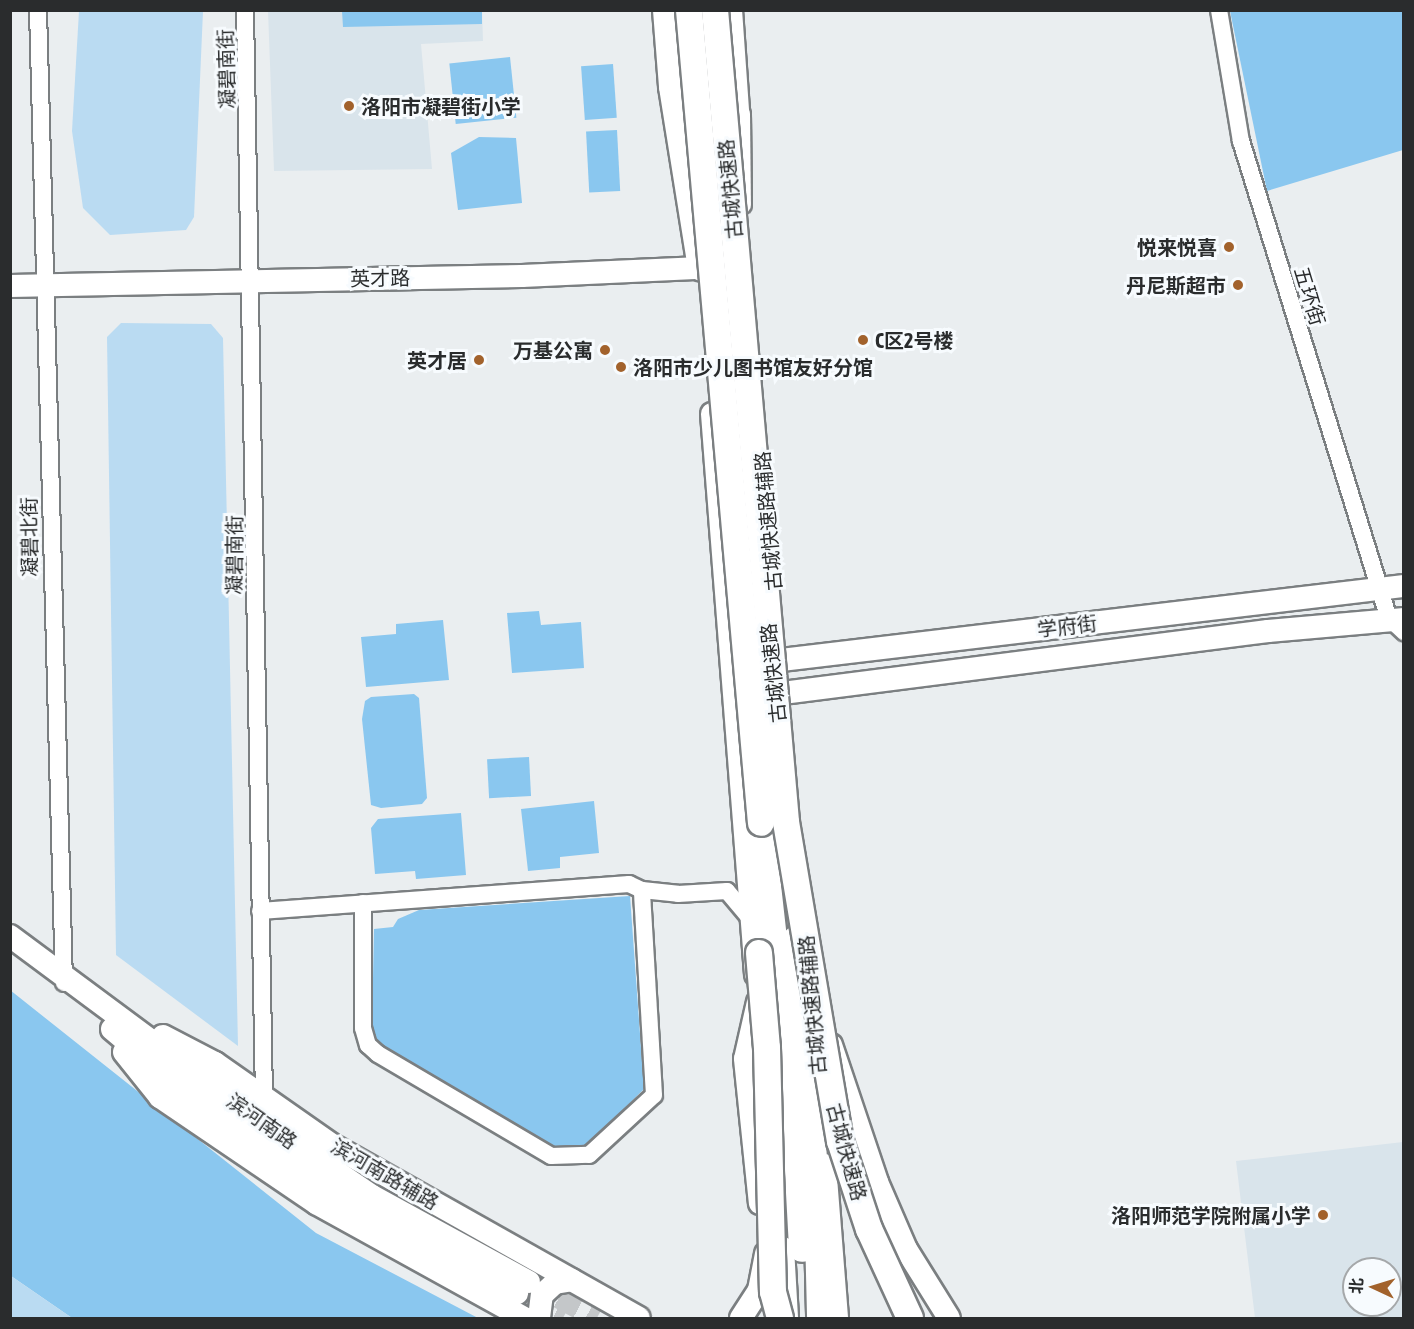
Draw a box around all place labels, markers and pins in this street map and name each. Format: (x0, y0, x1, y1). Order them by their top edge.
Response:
place label: 洛阳市凝碧街小学 (361, 94, 521, 118)
marker: 洛阳市凝碧街小学 (342, 99, 356, 113)
place label: 悦来悦喜 (1137, 235, 1217, 259)
marker: 悦来悦喜 (1222, 240, 1236, 254)
place label: 丹尼斯超市 (1126, 273, 1226, 297)
marker: 丹尼斯超市 (1231, 278, 1245, 292)
place label: C区2号楼 (875, 328, 953, 352)
marker: C区2号楼 (856, 333, 870, 347)
place label: 万基公寓 (513, 338, 593, 362)
marker: 万基公寓 (598, 343, 612, 357)
place label: 英才居 (407, 348, 467, 372)
marker: 英才居 (472, 353, 486, 367)
place label: 洛阳市少儿图书馆友好分馆 (633, 355, 873, 379)
marker: 洛阳市少儿图书馆友好分馆 (614, 360, 628, 374)
place label: 洛阳师范学院附属小学 (1111, 1203, 1311, 1227)
marker: 洛阳师范学院附属小学 (1316, 1208, 1330, 1222)

